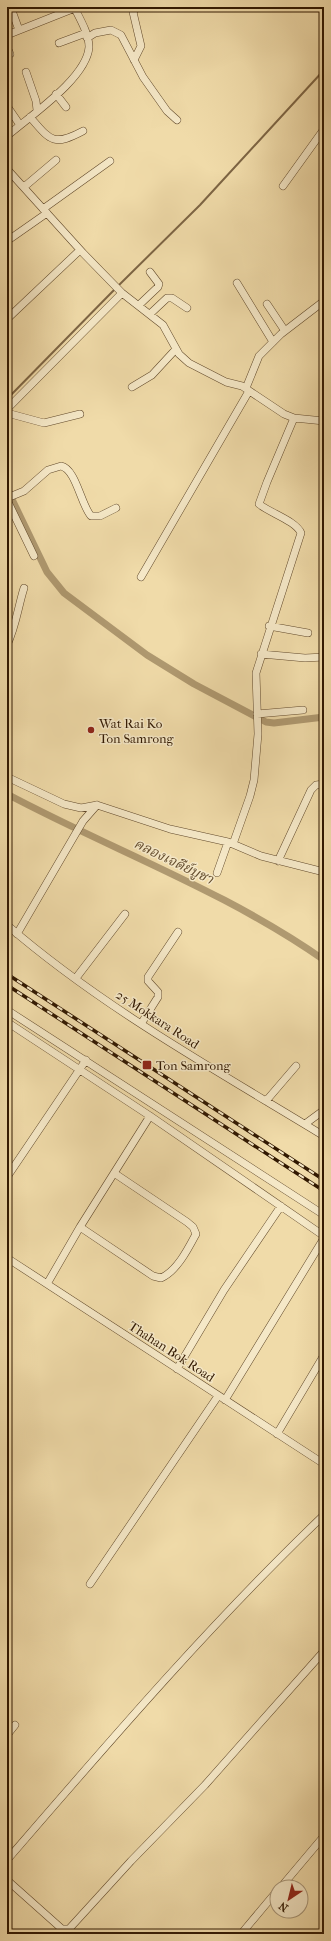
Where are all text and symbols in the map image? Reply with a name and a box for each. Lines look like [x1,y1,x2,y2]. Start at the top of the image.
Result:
place label: Wat Rai Ko Ton Samrong [98,716,174,746]
marker: Wat Rai Ko Ton Samrong [86,725,96,735]
water label: คลองเจดีย์บูชา [131,835,217,889]
street label: 25 Mokkara Road [113,987,203,1052]
place label: Ton Samrong [156,1058,231,1073]
marker: Ton Samrong [141,1059,153,1071]
street label: Thahan Bok Road [126,1318,218,1385]
north arrow [269,1879,309,1919]
text: N [276,1899,291,1915]

